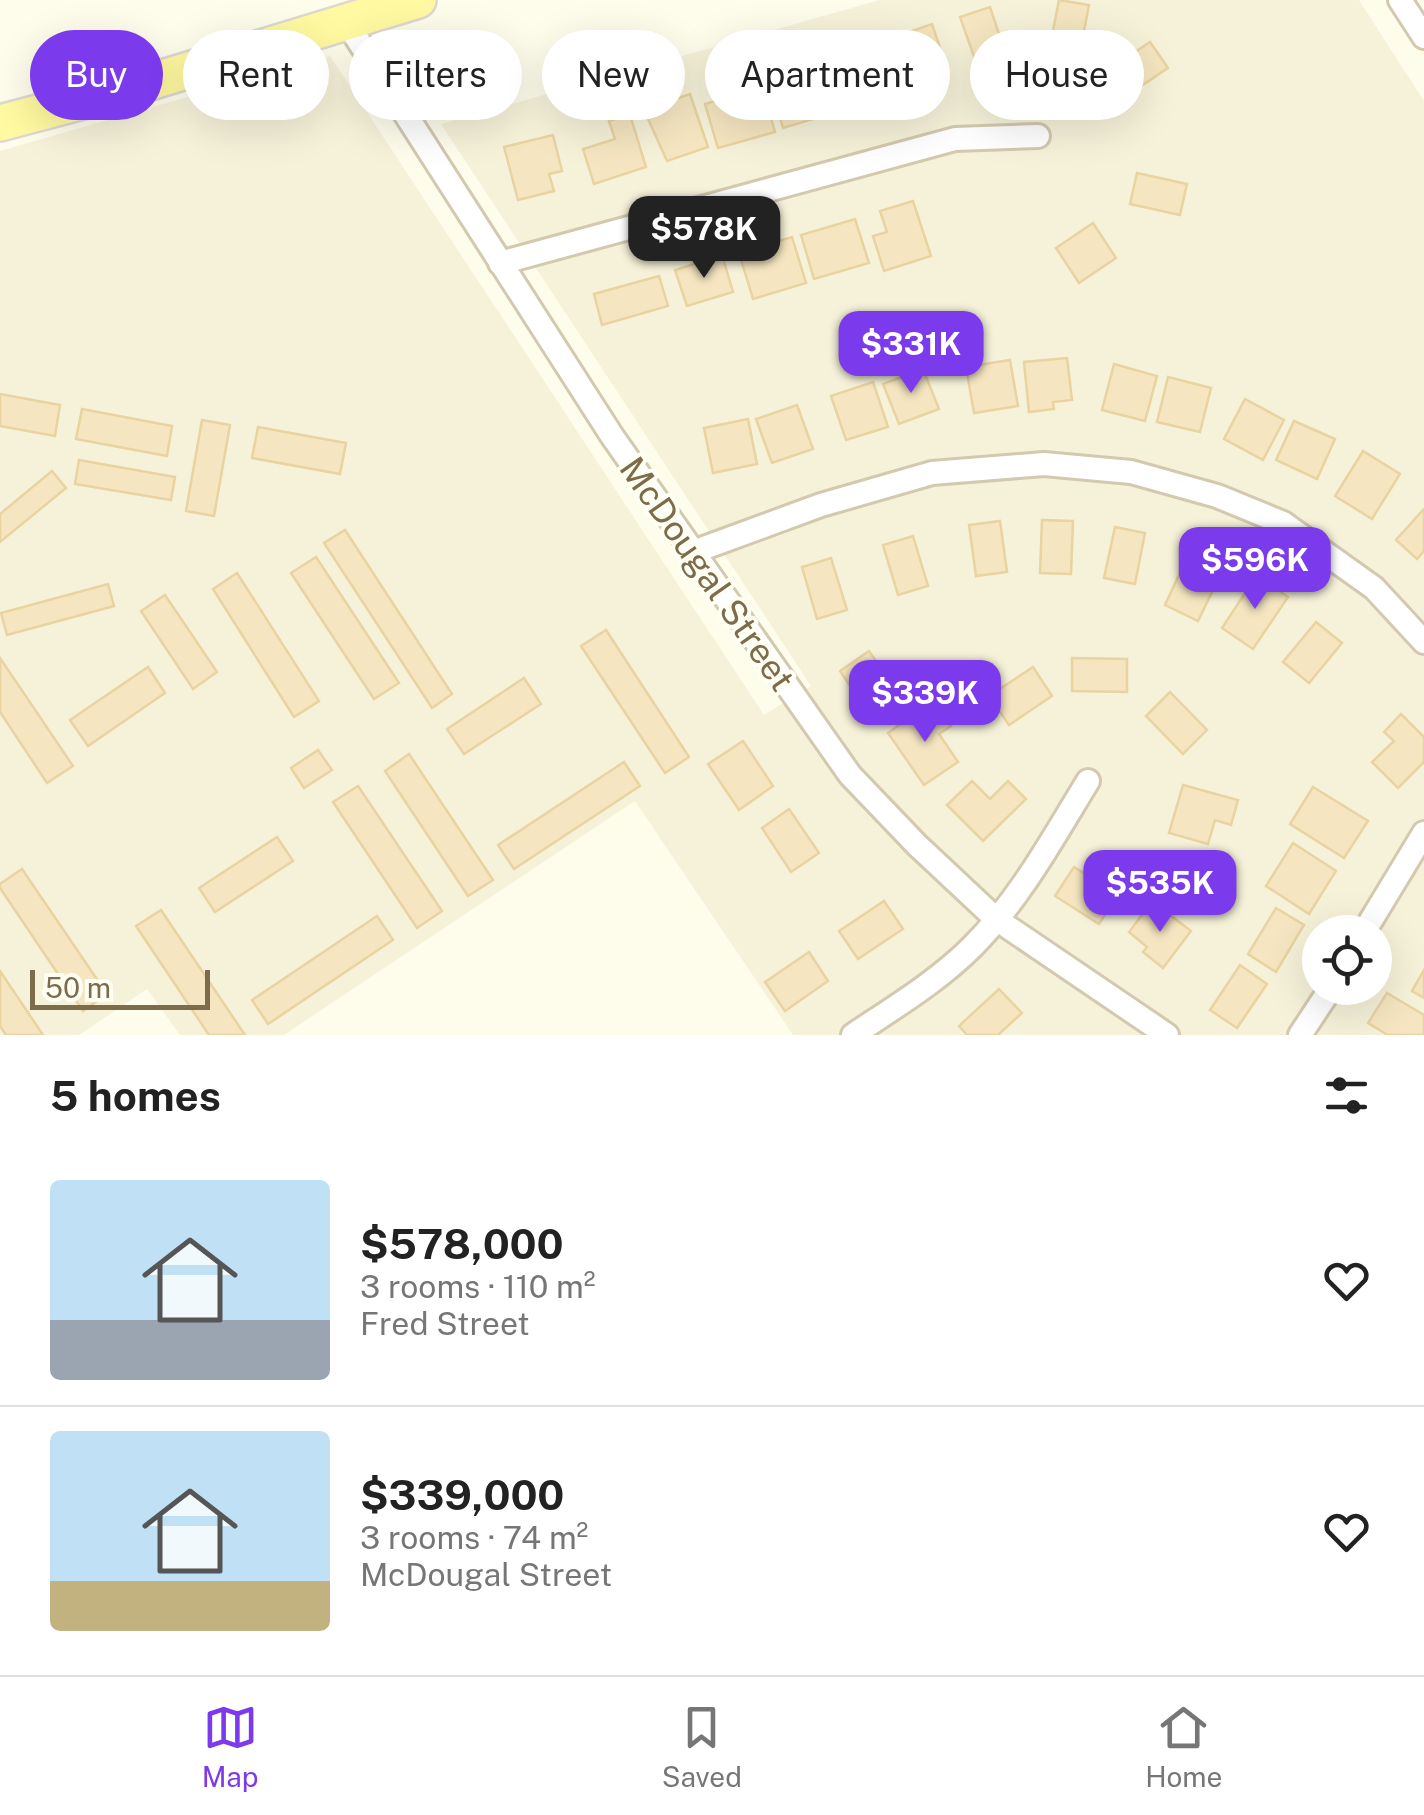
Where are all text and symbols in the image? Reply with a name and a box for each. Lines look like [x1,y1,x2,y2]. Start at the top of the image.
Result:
chip: Buy [30,30,163,120]
chip: Rent [183,30,329,120]
chip: Filters [349,30,522,120]
chip: New [542,30,685,120]
chip: Apartment [705,30,950,120]
chip: House [970,30,1144,120]
pin: $578K [634,196,774,281]
text: $578K [650,210,758,247]
pin: $331K [841,311,981,396]
text: $331K [861,325,961,362]
street label: McDougal Street [612,449,803,698]
pin: $596K [1185,527,1325,612]
text: $596K [1201,541,1309,578]
pin: $339K [855,660,995,745]
text: $339K [871,674,979,711]
pin: $535K [1090,850,1230,935]
text: $535K [1105,864,1215,901]
map controls [1302,915,1392,1005]
button: locate [1302,915,1392,1005]
scale bar [30,965,210,1010]
text: 50 m [45,971,111,1004]
icon: filters [1319,1068,1374,1123]
text: 5 homes [50,1071,221,1120]
text: $578,000 [360,1219,564,1268]
icon: home [130,1220,250,1340]
icon: heart [1319,1253,1374,1308]
text: 3 rooms · 110 m² [360,1268,596,1305]
text: Fred Street [360,1305,530,1342]
text: $339,000 [360,1470,564,1519]
icon: home [130,1471,250,1591]
icon: heart [1319,1504,1374,1559]
text: 3 rooms · 74 m² [360,1519,588,1556]
text: McDougal Street [360,1556,612,1593]
tab: Map [202,1700,259,1793]
tab: Saved [662,1700,742,1793]
tab: Home [1145,1700,1222,1793]

